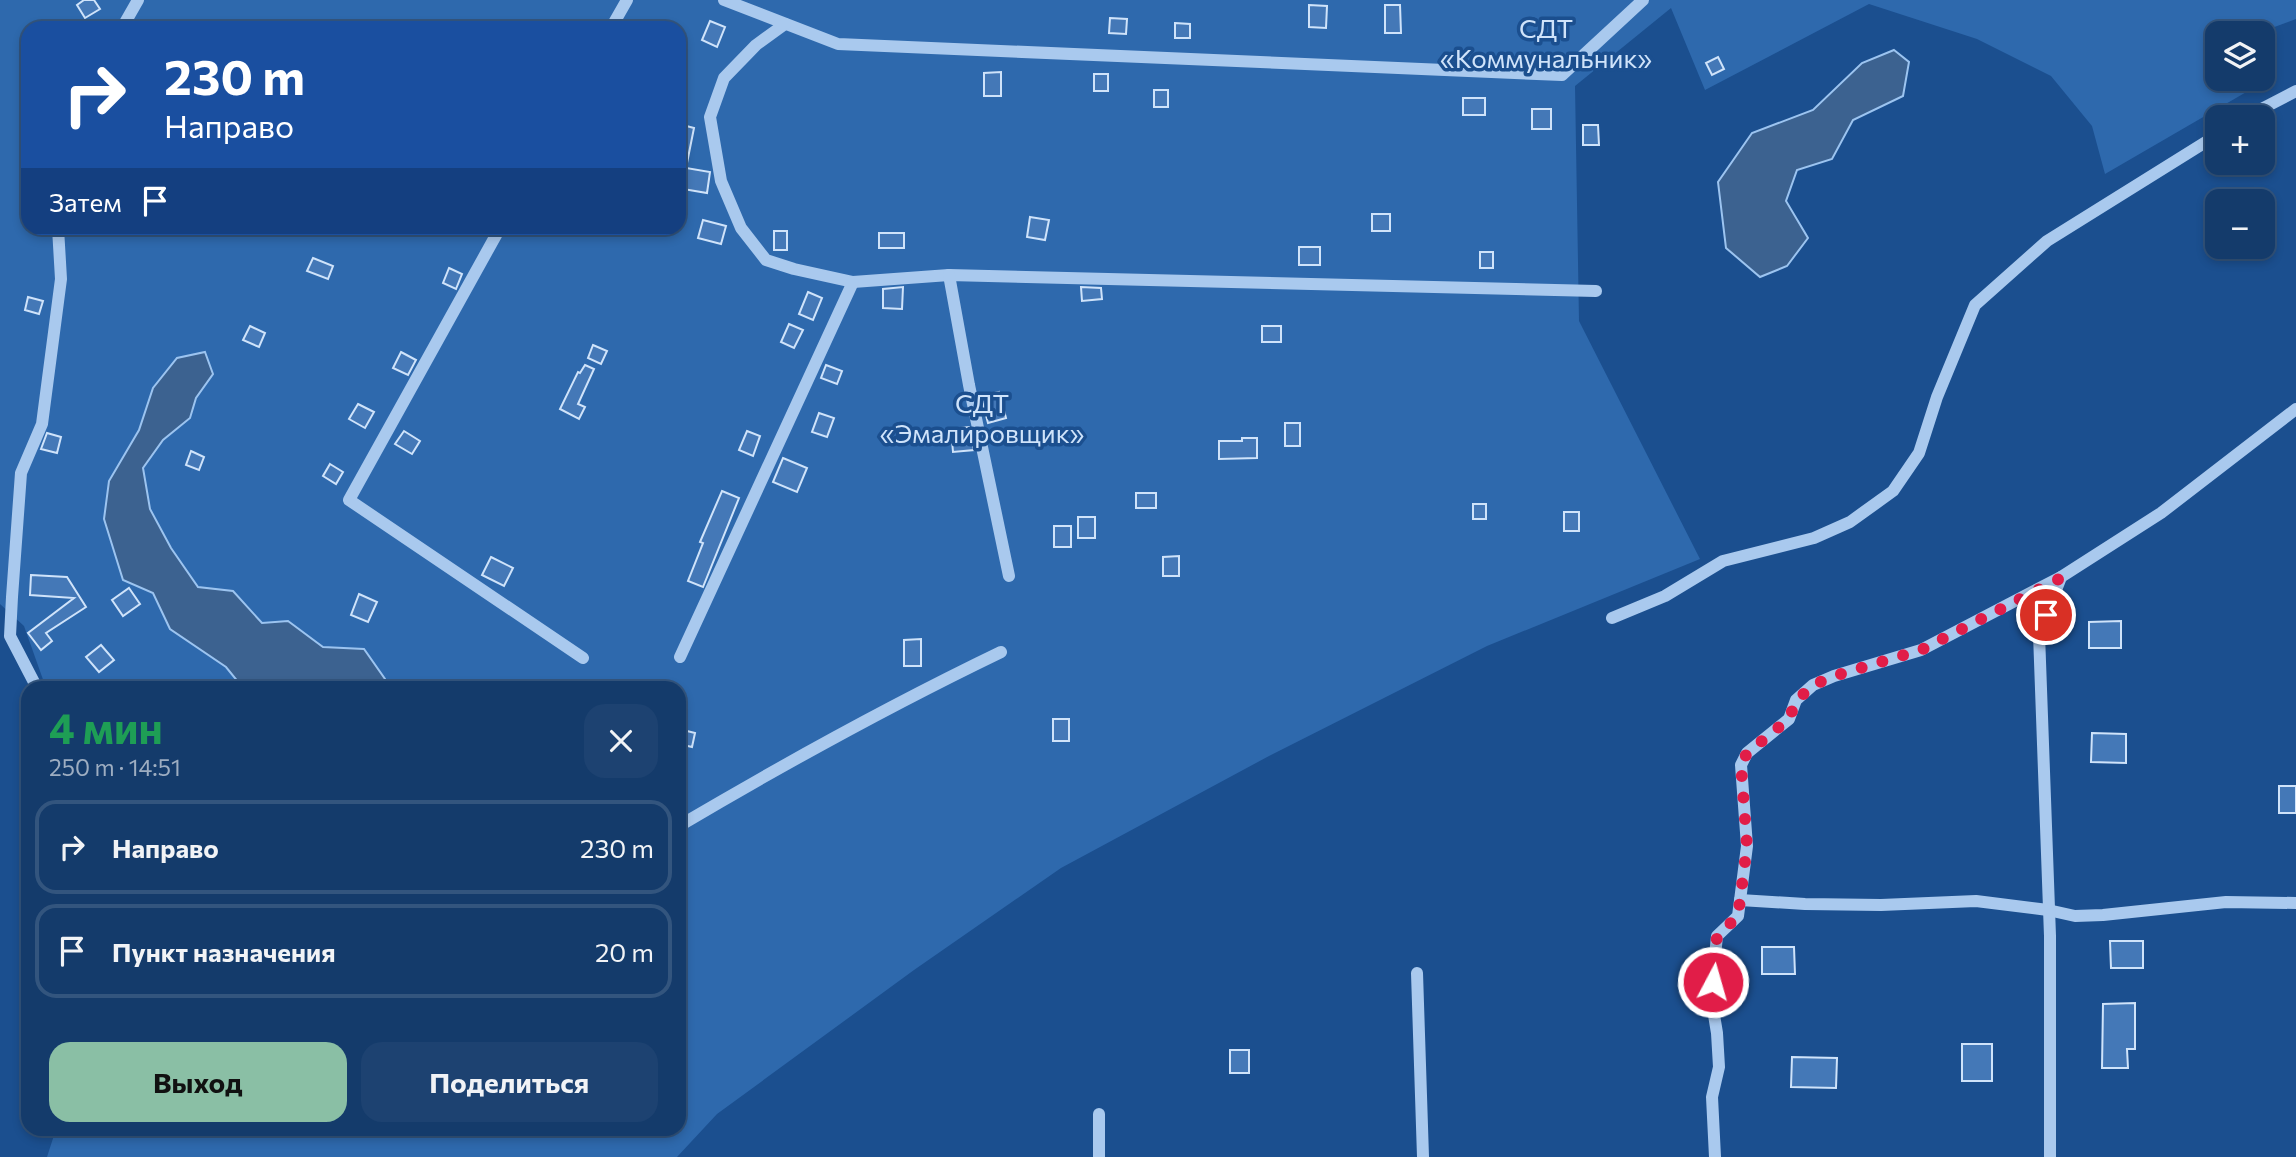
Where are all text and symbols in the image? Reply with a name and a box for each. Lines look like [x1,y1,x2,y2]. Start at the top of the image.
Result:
park label: СДТ «Коммунальник» [1440,12,1652,73]
map controls [2205,21,2275,259]
button: layers [2205,21,2275,91]
text: 230 m [164,45,305,105]
icon: right [49,49,140,140]
text: Направо [164,105,294,145]
button: + [2205,105,2275,175]
icon: arrive [136,182,174,220]
text: Затем [49,186,122,217]
button: − [2205,189,2275,259]
park label: СДТ «Эмалировщик» [880,387,1084,448]
pin [2016,585,2076,645]
icon: arrive [2027,596,2065,634]
text: 4 мин [49,701,163,753]
button: close [584,704,658,778]
text: 250 m · 14:51 [49,753,181,781]
icon: right [53,828,91,866]
text: Направо [112,832,219,863]
text: 230 m [580,832,654,863]
icon: arrive [53,932,91,970]
text: Пункт назначения [112,936,336,967]
text: 20 m [595,936,654,967]
position arrow [1676,945,1750,1019]
button: Выход [49,1042,347,1122]
button: Поделиться [361,1042,658,1122]

